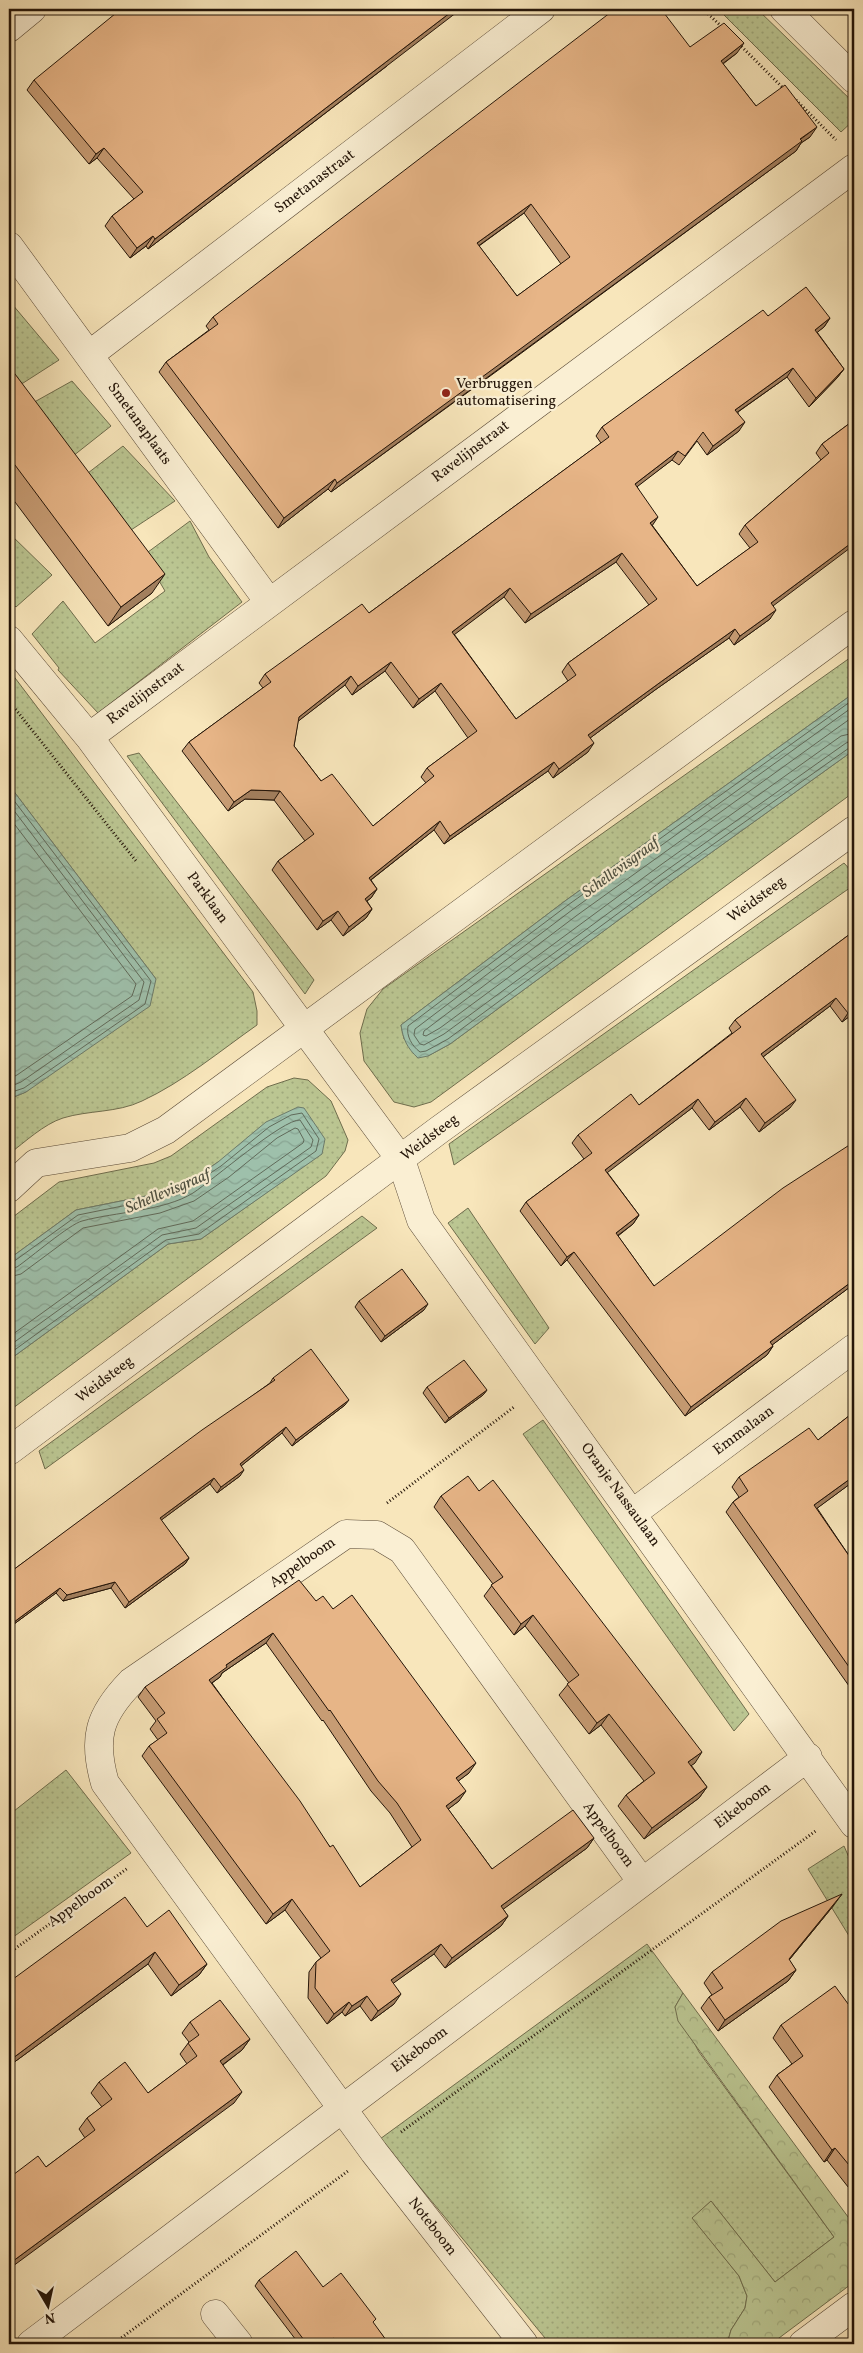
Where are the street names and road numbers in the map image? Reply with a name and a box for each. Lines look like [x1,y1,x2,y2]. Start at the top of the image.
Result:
street label: Smetanastraat [270,145,360,219]
street label: Smetanaplaats [102,379,176,469]
street label: Ravelijnstraat [428,416,514,488]
street label: Ravelijnstraat [103,658,189,730]
street label: Parklaan [181,868,233,928]
street label: Weidsteeg [724,872,791,928]
street label: Weidsteeg [397,1109,463,1167]
street label: Weidsteeg [72,1351,138,1409]
street label: Emmalaan [709,1401,779,1461]
street label: Oranje Nassaulaan [575,1439,665,1551]
street label: Appelboom [266,1533,340,1593]
street label: Eikeboom [710,1778,776,1834]
street label: Appelboom [577,1798,639,1872]
street label: Appelboom [44,1871,118,1933]
street label: Eikeboom [387,2022,453,2078]
street label: Noteboom [403,2193,461,2261]

